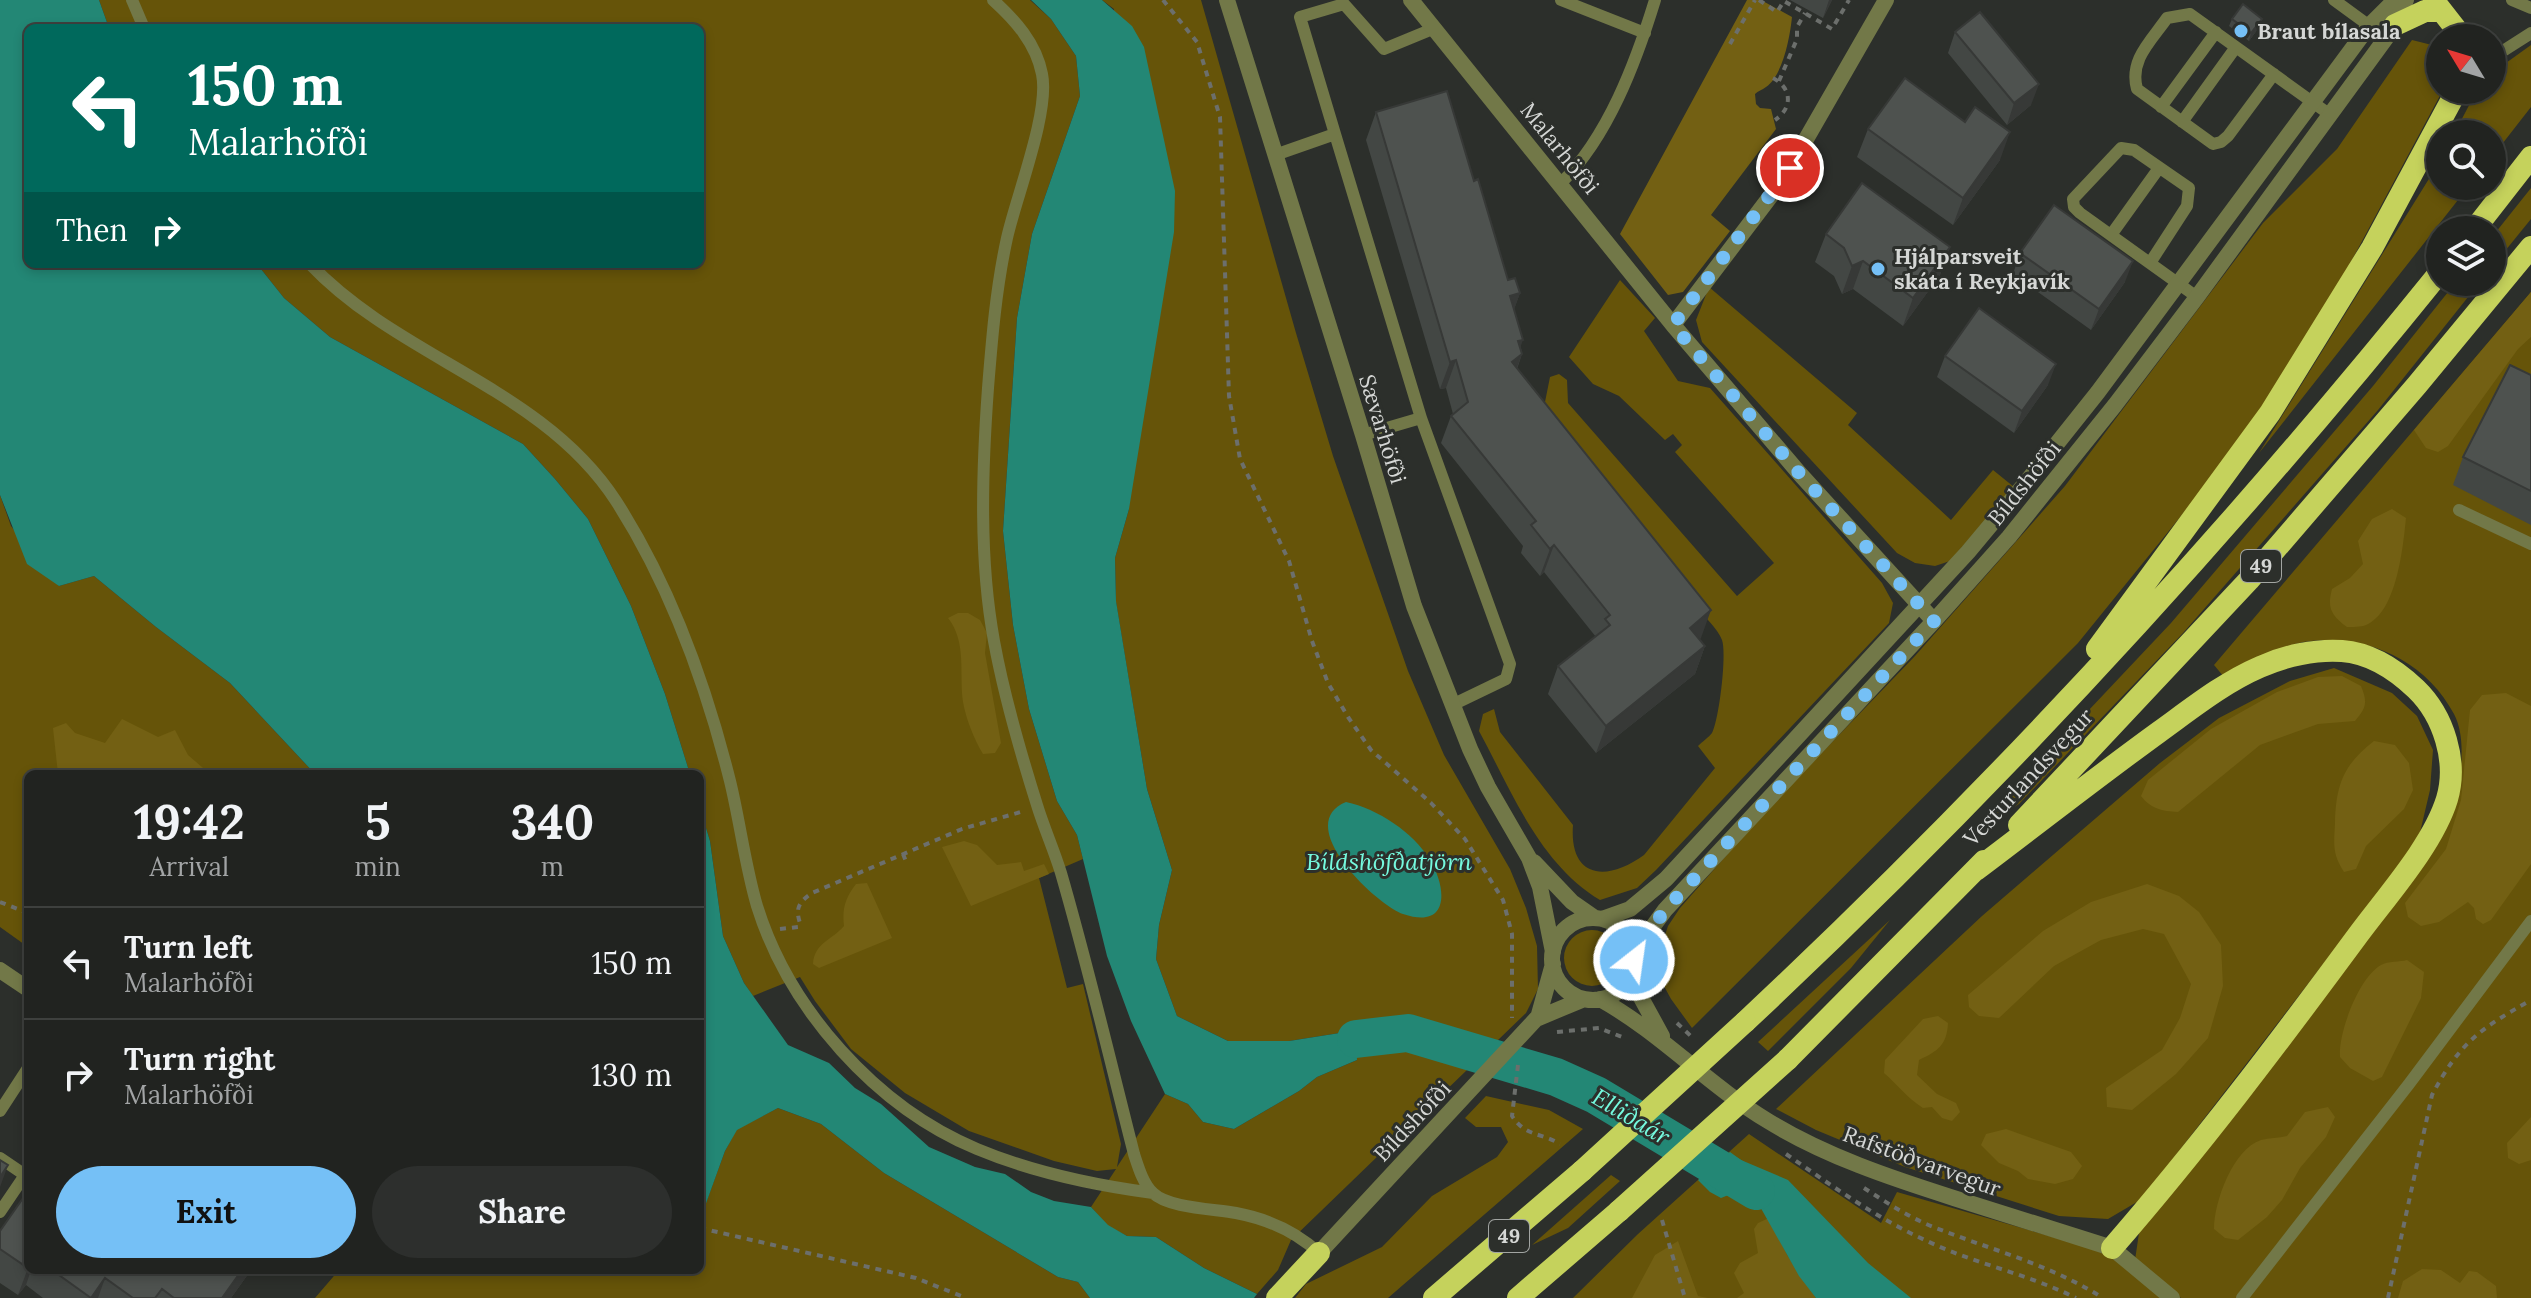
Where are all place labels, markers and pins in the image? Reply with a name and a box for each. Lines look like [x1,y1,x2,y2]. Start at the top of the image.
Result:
place label: Braut bílasala [2257,17,2401,45]
marker: Braut bílasala [2232,22,2250,40]
pin [1756,134,1824,202]
place label: Hjálparsveit skáta í Reykjavík [1894,242,2070,295]
marker: Hjálparsveit skáta í Reykjavík [1869,260,1887,278]

